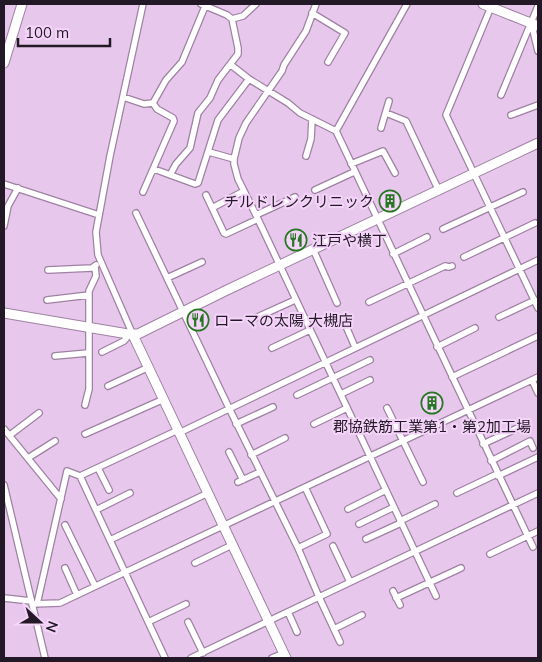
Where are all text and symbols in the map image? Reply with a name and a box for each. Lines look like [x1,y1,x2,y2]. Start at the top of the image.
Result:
scale bar [18,15,110,47]
text: 100 m [25,23,69,42]
building icon: チルドレンクリニック [378,189,402,213]
place label: チルドレンクリニック [224,192,374,211]
restaurant icon: 江戸や横丁 [284,228,308,252]
place label: 江戸や横丁 [312,231,387,250]
restaurant icon: ローマの太陽 大槻店 [186,308,210,332]
place label: ローマの太陽 大槻店 [214,311,353,330]
building icon: 郡協鉄筋工業第1・第2加工場 [420,391,444,415]
place label: 郡協鉄筋工業第1・第2加工場 [333,417,531,436]
north arrow [15,597,65,647]
text: N [42,618,62,635]

